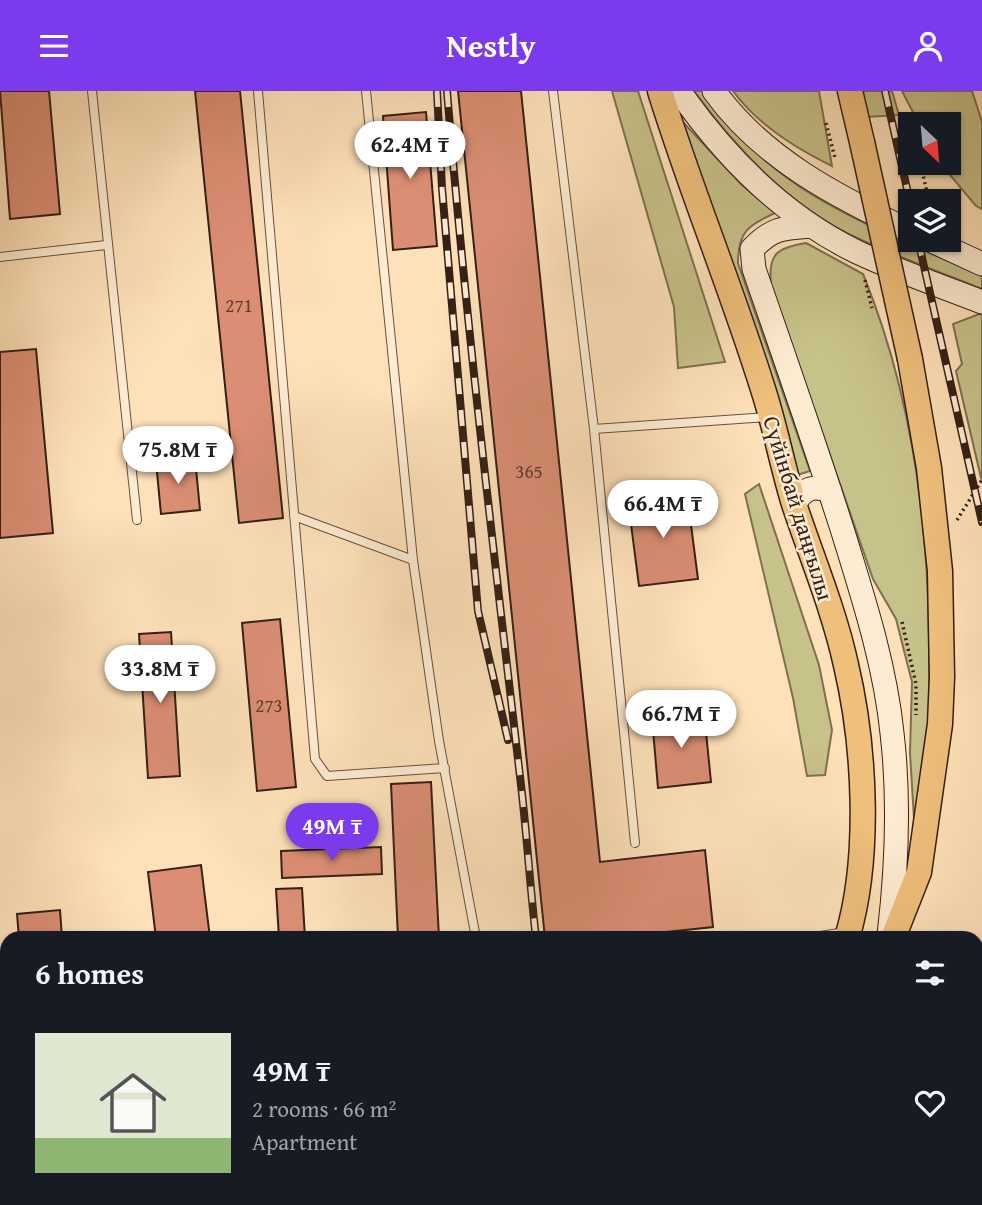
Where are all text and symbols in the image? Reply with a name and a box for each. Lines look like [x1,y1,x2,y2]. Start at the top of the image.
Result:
text: Nestly [446,22,536,69]
icon: menu [35,27,73,65]
icon: person [909,27,947,65]
north arrow [898,112,961,175]
map controls [898,112,961,252]
pin: 62.4M ₸ [345,122,475,181]
text: 62.4M ₸ [370,127,450,160]
button: layers [898,189,961,252]
house number: 271 [225,291,253,319]
street label: Сүйінбай даңғылы [755,412,843,604]
pin: 75.8M ₸ [113,427,243,486]
text: 75.8M ₸ [138,432,218,465]
house number: 365 [515,457,543,485]
pin: 66.4M ₸ [598,481,728,540]
text: 66.4M ₸ [623,486,703,519]
pin: 33.8M ₸ [95,645,225,705]
text: 33.8M ₸ [120,651,200,684]
house number: 273 [255,691,283,719]
pin: 66.7M ₸ [616,691,746,750]
text: 66.7M ₸ [641,696,721,729]
pin: 49M ₸ [283,803,381,863]
text: 49M ₸ [302,809,362,842]
text: 6 homes [35,951,144,995]
icon: filters [911,954,949,992]
text: 49M ₸ [252,1048,331,1092]
icon: home [91,1061,175,1145]
icon: heart [911,1084,949,1122]
text: 2 rooms · 66 m² [252,1092,396,1125]
text: Apartment [252,1125,357,1158]

